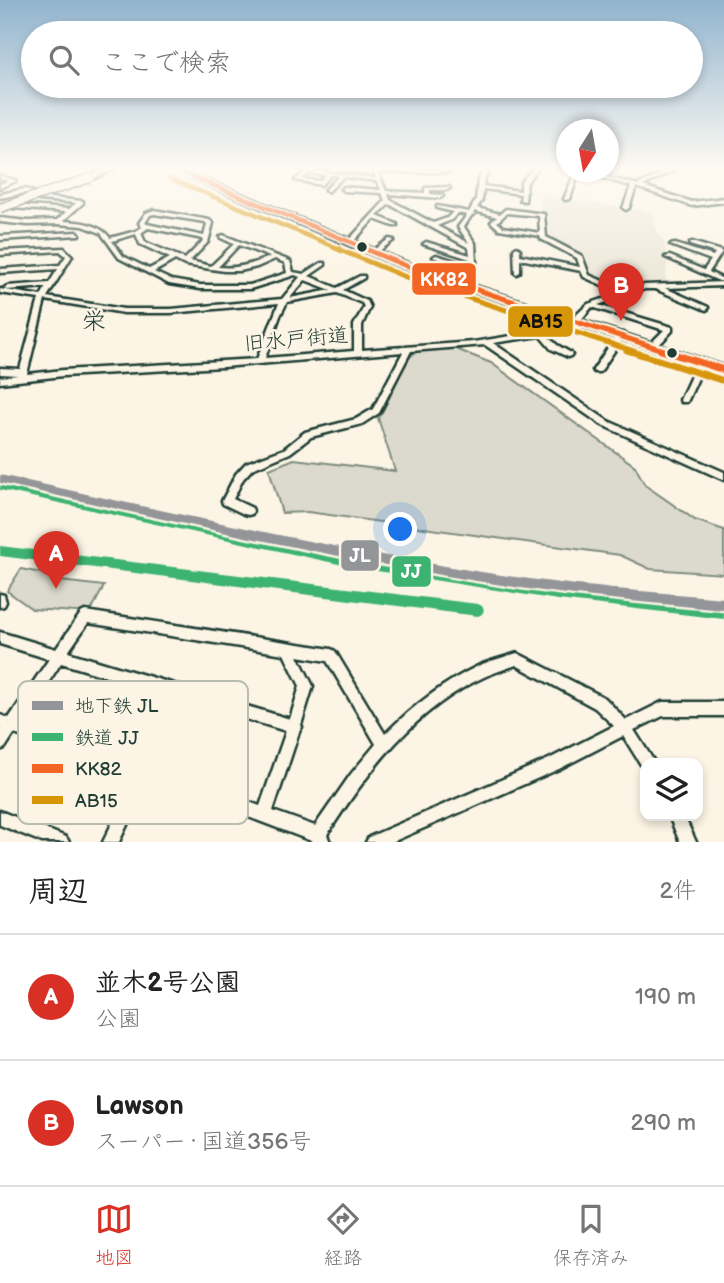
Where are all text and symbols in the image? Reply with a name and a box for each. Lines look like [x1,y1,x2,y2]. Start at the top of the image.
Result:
search box [21,21,703,98]
icon: search [45,41,83,79]
text: ここで検索 [101,48,231,79]
north arrow [556,119,619,182]
unlabelled marker [355,240,369,254]
line badge: KK82 [411,262,477,296]
pin: B [598,263,644,321]
text: KK82 [420,269,469,292]
line badge: AB15 [507,305,574,338]
district label: 栄 [82,307,106,336]
text: AB15 [518,311,563,334]
street label: 旧水戸街道 [243,322,349,357]
unlabelled marker [665,346,679,360]
your location [383,512,417,546]
pin: A [33,531,79,589]
line badge: JL [340,539,380,572]
text: JL [349,545,371,568]
line badge: JJ [391,555,432,588]
text: JJ [401,561,422,584]
legend [18,681,248,824]
text: 地下鉄 JL [75,695,158,718]
text: 鉄道 JJ [75,727,139,750]
text: KK82 [75,758,123,781]
map controls [640,758,703,821]
button: layers [640,758,703,821]
text: AB15 [75,790,118,813]
text: 周辺 [28,874,88,910]
text: 2件 [659,877,696,905]
text: 並木2号公園 [95,968,241,999]
text: A [44,983,58,1011]
text: 190 m [635,983,696,1011]
text: 公園 [95,1005,141,1033]
text: Lawson [95,1091,184,1122]
text: B [43,1109,59,1137]
text: 290 m [630,1109,696,1137]
text: スーパー · 国道356号 [95,1128,311,1156]
tab: 地図 [95,1200,133,1270]
tab: 経路 [324,1200,362,1270]
tab: 保存済み [553,1200,629,1270]

